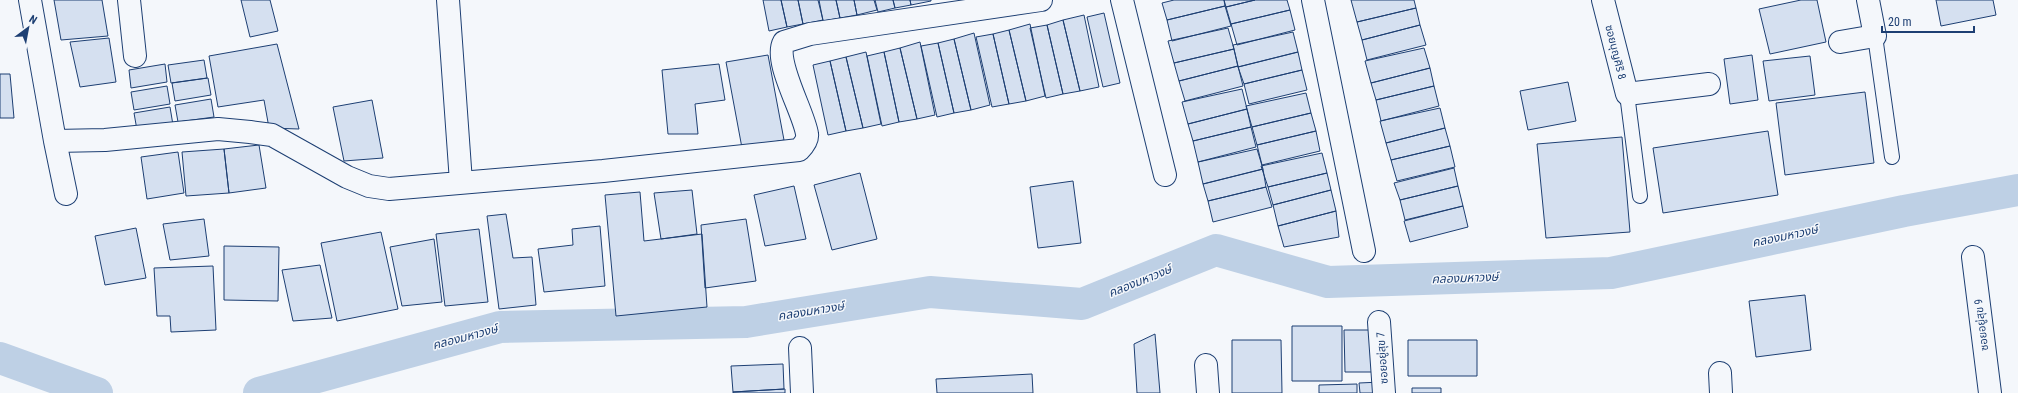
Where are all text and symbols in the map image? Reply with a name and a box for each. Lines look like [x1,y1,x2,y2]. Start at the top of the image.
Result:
north arrow [8,8,48,48]
scale bar [1882,8,1974,34]
text: N [27,13,40,27]
text: 20 m [1888,15,1912,29]
street label: ซอยบุญศิริ 8 [1602,23,1629,81]
water label: คลองมหาวงษ์ [1751,222,1821,250]
water label: คลองมหาวงษ์ [1106,261,1175,300]
water label: คลองมหาวงษ์ [1431,270,1500,286]
street label: ซอยอยู่สุข 9 [1972,298,1991,352]
water label: คลองมหาวงษ์ [777,299,847,323]
water label: คลองมหาวงษ์ [431,321,501,352]
street label: ซอยอยู่สุข 7 [1374,332,1391,384]

